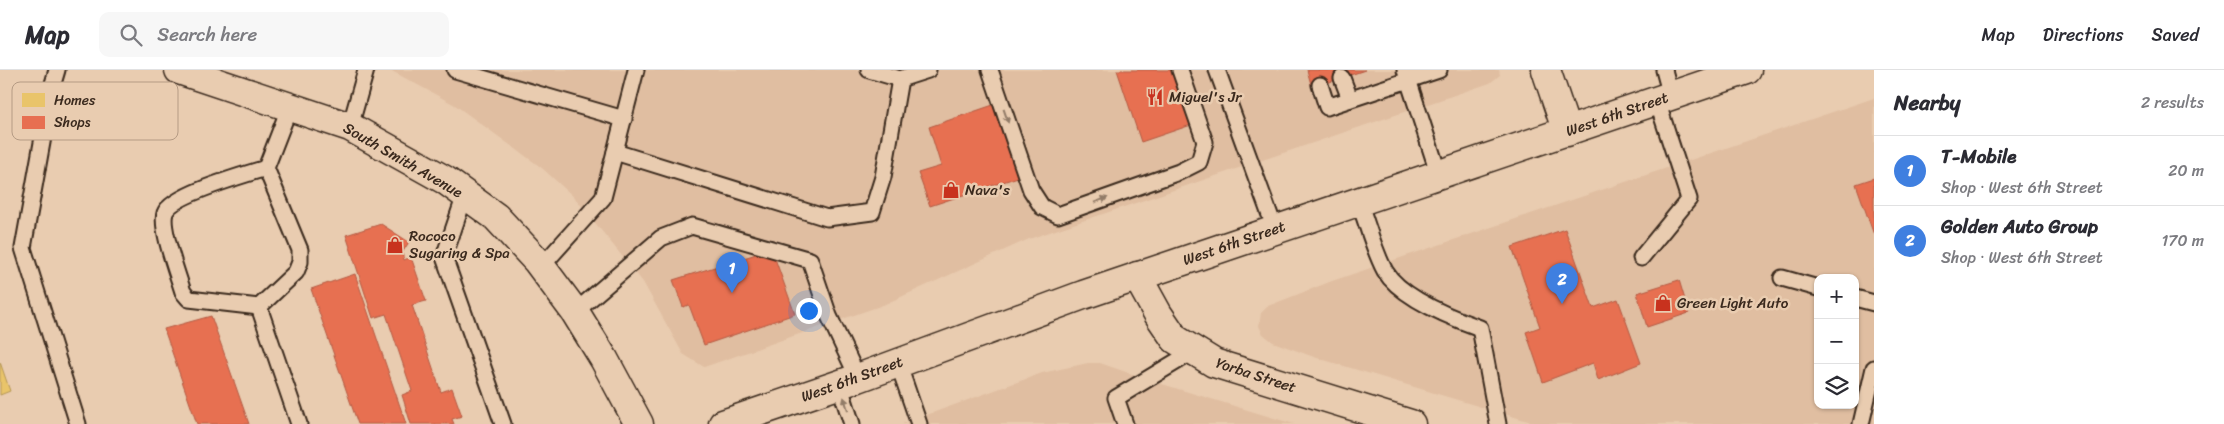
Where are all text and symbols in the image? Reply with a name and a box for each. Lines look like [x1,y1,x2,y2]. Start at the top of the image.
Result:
search box [99,12,449,57]
text: Map [25,14,69,56]
text: Search here [157,18,257,51]
text: Map [1982,19,2015,51]
text: Directions [2043,19,2124,51]
text: Saved [2152,19,2199,51]
icon: search [117,21,145,49]
legend [12,82,178,140]
place label: Miguel's Jr [1169,84,1242,110]
street label: West 6th Street [1562,84,1672,144]
text: Nearby [1894,84,1960,122]
restaurant icon: Miguel's Jr [1145,87,1165,107]
text: Homes [54,88,96,113]
text: 2 results [2141,88,2204,117]
one-way arrow [1002,109,1010,124]
text: Shops [54,110,91,135]
street label: South Smith Avenue [338,115,468,205]
text: T-Mobile [1941,140,2017,173]
text: 1 [1907,156,1913,185]
text: 20 m [2168,156,2204,185]
text: Shop · West 6th Street [1941,173,2103,202]
place label: Nava's [965,177,1010,203]
shop icon: Nava's [941,180,961,200]
one-way arrow [1094,196,1109,203]
text: Golden Auto Group [1941,210,2098,243]
street label: West 6th Street [1179,213,1289,273]
place label: Rococo Sugaring & Spa [409,223,510,266]
text: 2 [1905,226,1915,255]
text: 170 m [2161,226,2204,255]
shop icon: Rococo Sugaring & Spa [385,235,405,255]
text: Shop · West 6th Street [1941,243,2103,272]
pin: 1 [716,252,748,293]
pin: 2 [1546,263,1578,304]
map controls [1814,274,1859,409]
button: + [1814,274,1859,319]
place label: Green Light Auto [1677,290,1789,316]
shop icon: Green Light Auto [1653,293,1673,313]
your location [796,298,822,324]
button: − [1814,319,1859,364]
street label: West 6th Street [797,348,907,410]
street label: Yorba Street [1213,350,1300,400]
button: layers [1814,364,1859,409]
one-way arrow [841,396,849,411]

